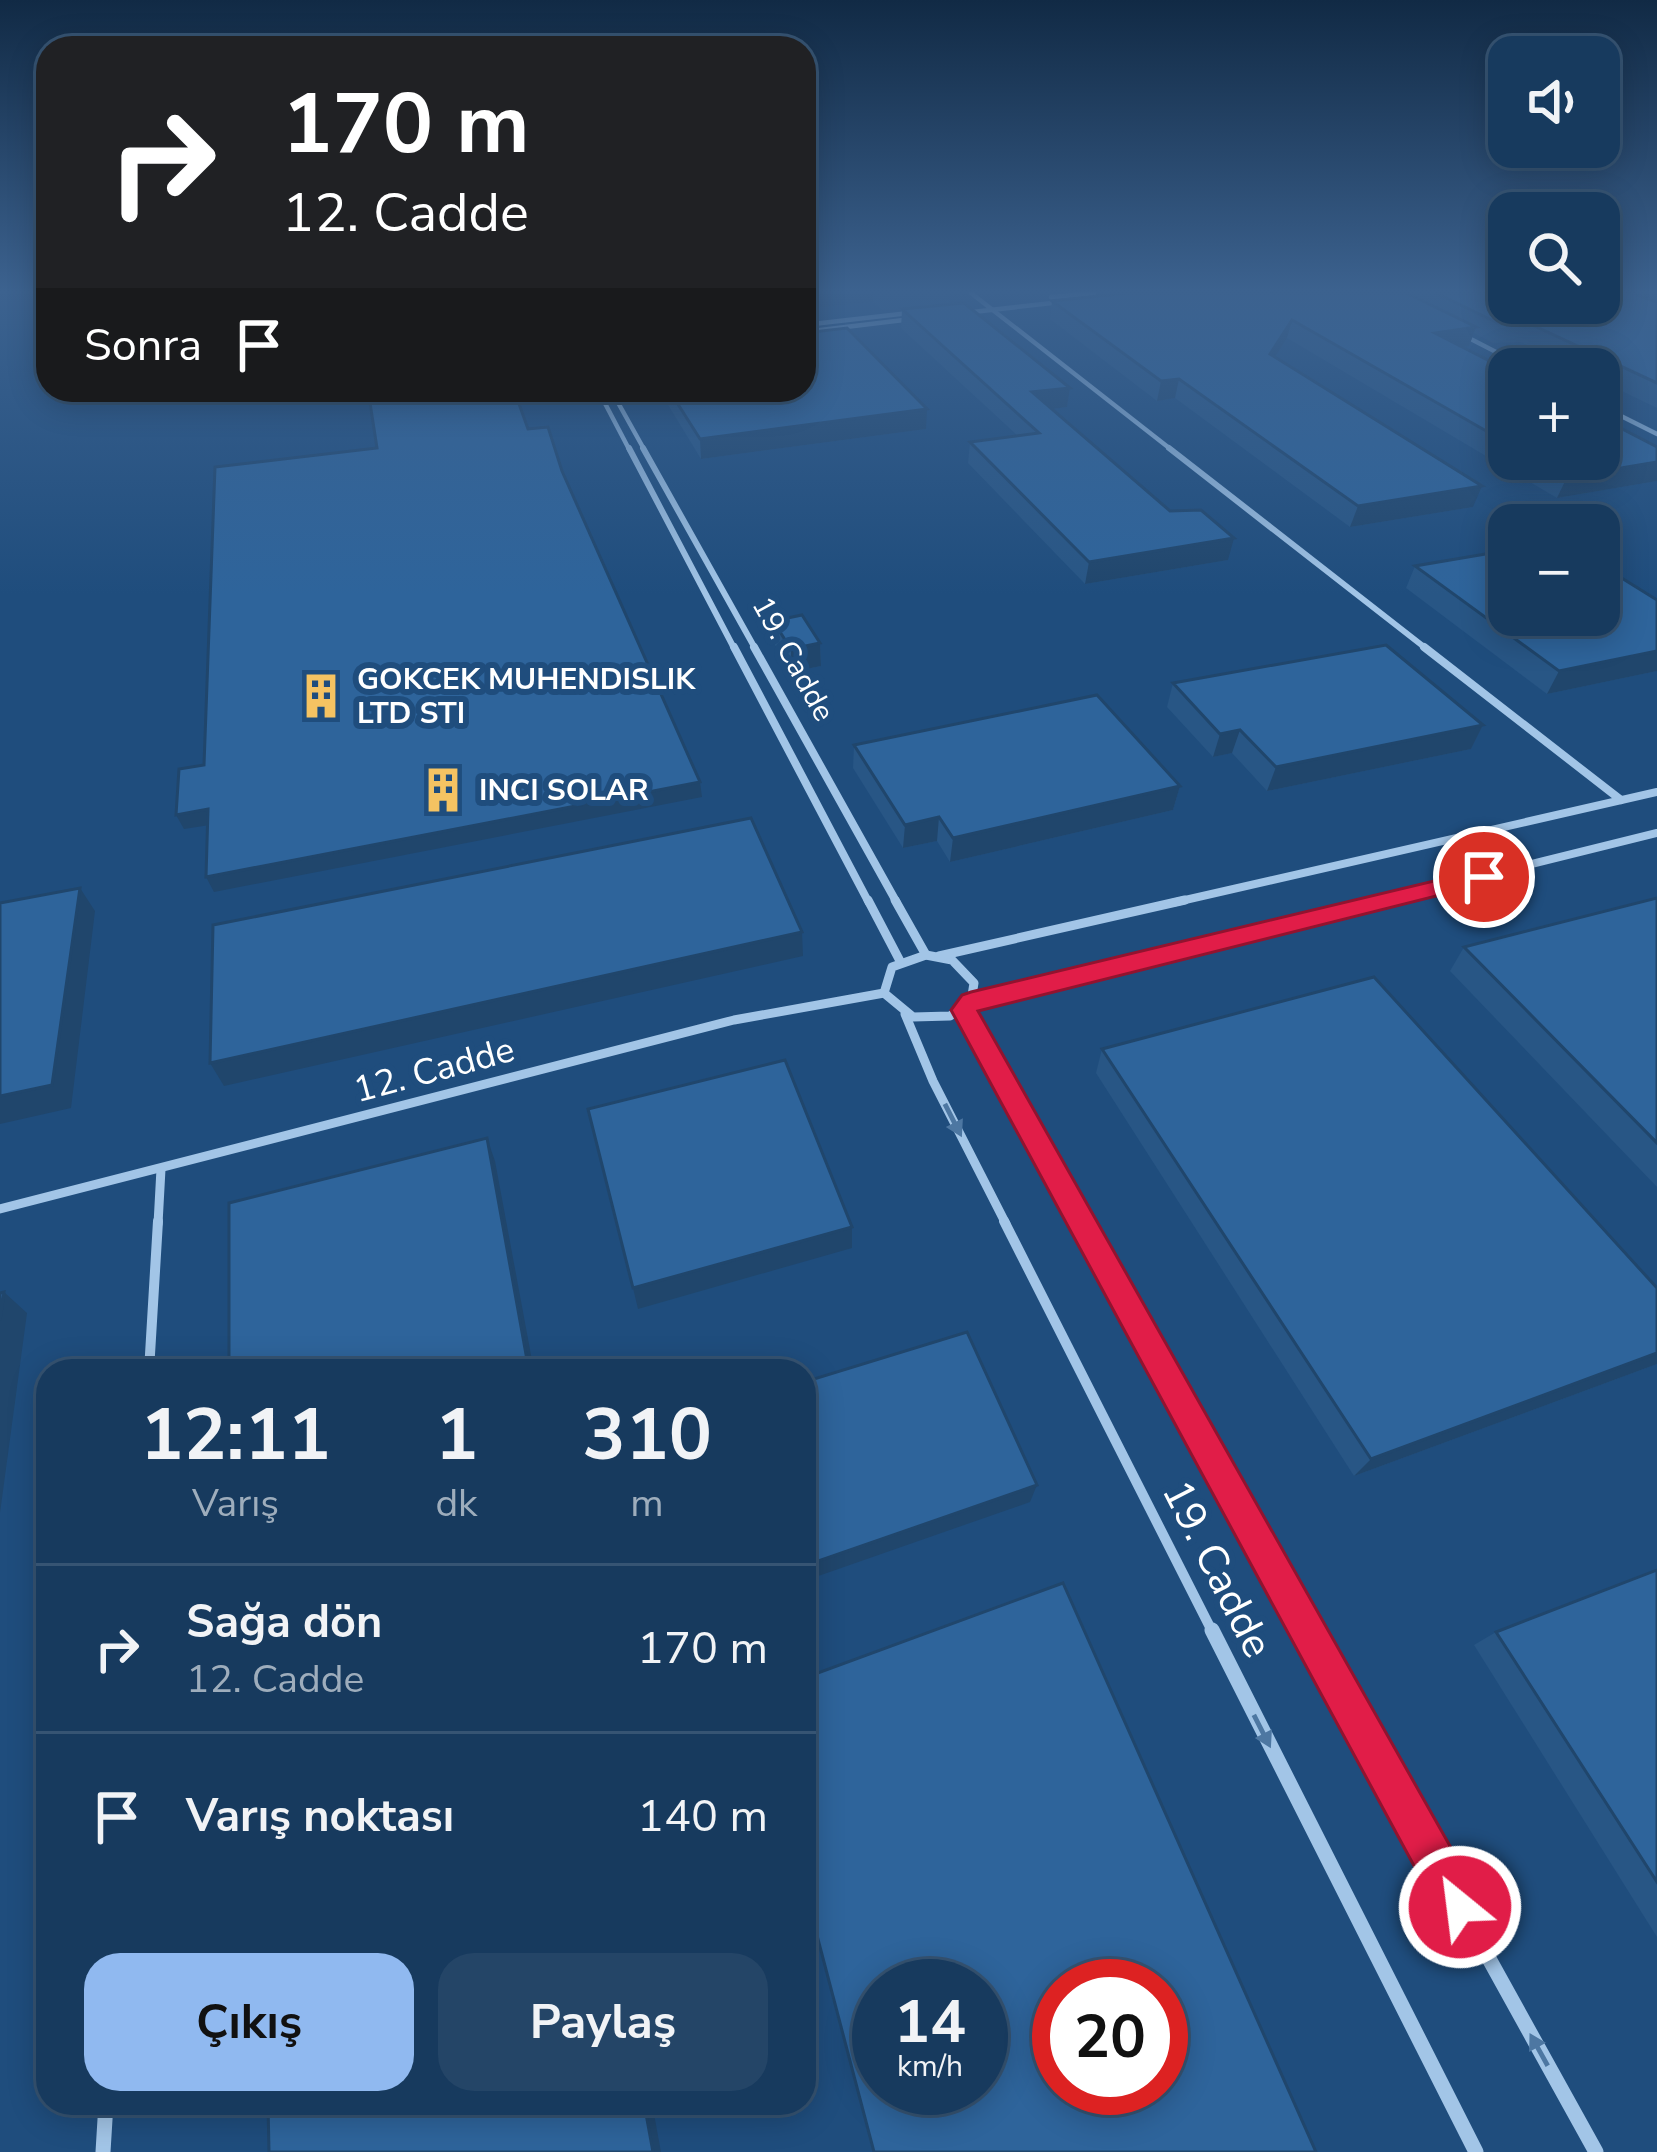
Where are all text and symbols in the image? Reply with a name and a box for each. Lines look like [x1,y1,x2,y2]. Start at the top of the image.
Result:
map controls [1488,36,1620,636]
button: sound [1488,36,1620,168]
text: 170 m [282,67,530,182]
icon: right [84,84,240,240]
text: 12. Cadde [282,176,529,250]
button: search [1488,192,1620,324]
icon: arrive [226,312,292,378]
text: Sonra [84,315,202,376]
button: + [1488,348,1620,480]
button: − [1488,504,1620,636]
street label: 19. Cadde [742,589,844,729]
place label: GOKCEK MUHENDISLIK LTD STI [357,659,696,734]
building icon: GOKCEK MUHENDISLIK LTD STI [296,671,346,721]
building icon: INCI SOLAR [418,765,468,815]
place label: INCI SOLAR [479,770,649,811]
pin [1433,826,1535,928]
icon: arrive [1451,844,1517,910]
street label: 12. Cadde [348,1025,520,1115]
one-way arrow [942,1103,962,1138]
text: 12:11 [140,1386,331,1484]
text: 1 [435,1386,478,1484]
text: 310 [582,1386,712,1484]
street label: 19. Cadde [1148,1471,1286,1667]
text: Varış [192,1477,279,1530]
text: dk [435,1477,478,1530]
text: m [630,1477,664,1530]
text: Sağa dön [186,1592,382,1653]
icon: right [84,1616,150,1682]
text: 170 m [637,1618,768,1679]
text: 12. Cadde [186,1653,364,1706]
one-way arrow [1252,1713,1272,1748]
icon: arrive [84,1784,150,1850]
text: Varış noktası [186,1786,454,1847]
text: 140 m [637,1786,768,1847]
position arrow [1397,1844,1523,1970]
button: Çıkış [84,1953,414,2091]
button: Paylaş [438,1953,768,2091]
speed limit sign: 20 [1032,1959,1188,2115]
text: 14 [894,1981,966,2063]
one-way arrow [1529,2032,1550,2067]
text: km/h [897,2046,963,2087]

